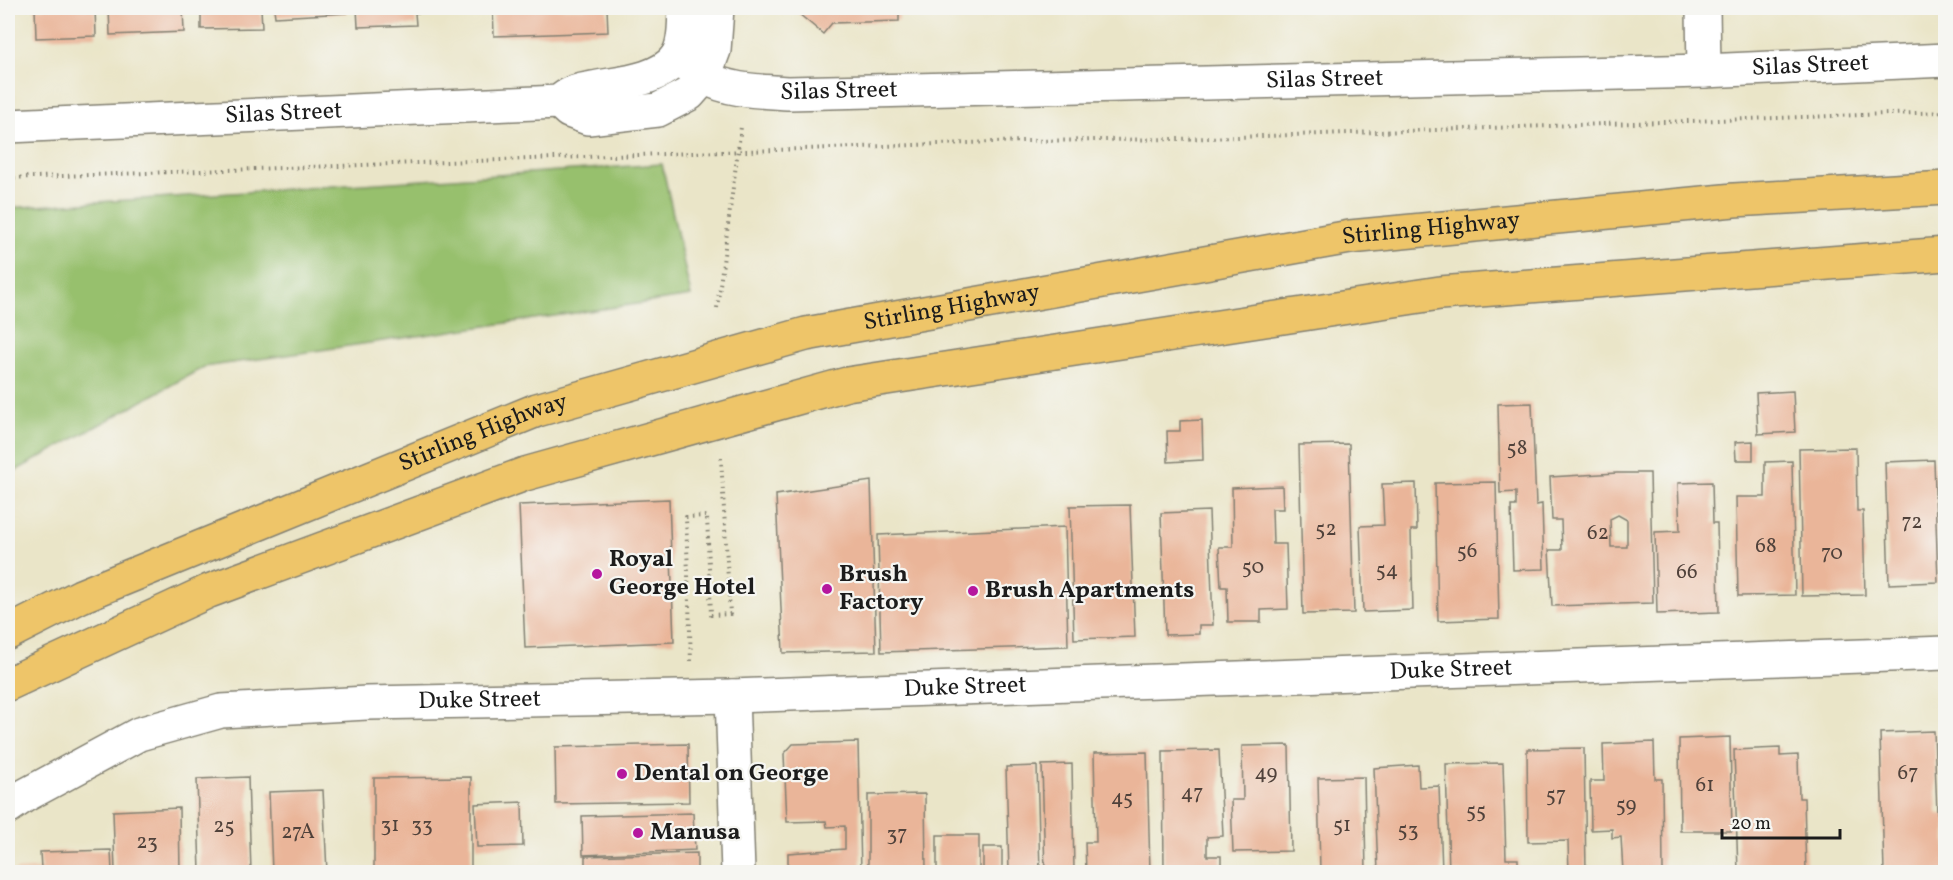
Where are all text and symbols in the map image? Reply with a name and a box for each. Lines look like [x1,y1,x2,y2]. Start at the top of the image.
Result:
street label: Silas Street [1751,47,1870,86]
street label: Silas Street [1265,62,1384,99]
street label: Silas Street [779,73,898,110]
street label: Silas Street [224,94,343,134]
street label: Stirling Highway [1339,204,1522,255]
street label: Stirling Highway [861,276,1043,340]
street label: Stirling Highway [394,385,571,481]
house number: 58 [1507,434,1527,463]
house number: 72 [1901,508,1923,537]
house number: 52 [1315,515,1337,544]
house number: 62 [1587,519,1609,548]
house number: 68 [1755,532,1777,561]
house number: 56 [1457,537,1477,566]
house number: 70 [1821,539,1843,568]
place label: Royal George Hotel [609,543,755,605]
house number: 50 [1242,553,1264,582]
house number: 54 [1376,556,1398,585]
place label: Brush Factory [839,558,924,620]
house number: 66 [1676,558,1698,587]
marker: Royal George Hotel [590,567,604,581]
place label: Brush Apartments [985,574,1194,608]
marker: Brush Factory [820,582,834,596]
marker: Brush Apartments [966,584,980,598]
street label: Duke Street [1389,651,1513,690]
street label: Duke Street [903,669,1027,707]
street label: Duke Street [418,683,541,719]
place label: Dental on George [634,757,829,791]
house number: 49 [1255,759,1278,788]
house number: 67 [1898,759,1918,788]
marker: Dental on George [615,767,629,781]
house number: 61 [1696,771,1714,800]
house number: 47 [1181,779,1203,808]
house number: 57 [1546,781,1566,810]
house number: 45 [1111,784,1133,813]
house number: 59 [1616,791,1636,820]
house number: 55 [1466,797,1486,826]
scale bar [1722,802,1840,840]
house number: 31 [381,811,399,840]
house number: 33 [411,811,433,840]
house number: 51 [1333,811,1351,840]
house number: 25 [213,812,235,841]
text: 20 m [1731,812,1771,837]
place label: Manusa [650,816,741,850]
house number: 53 [1398,816,1418,845]
house number: 27A [281,818,315,847]
house number: 37 [887,820,907,849]
marker: Manusa [631,826,645,840]
house number: 23 [136,828,158,857]

